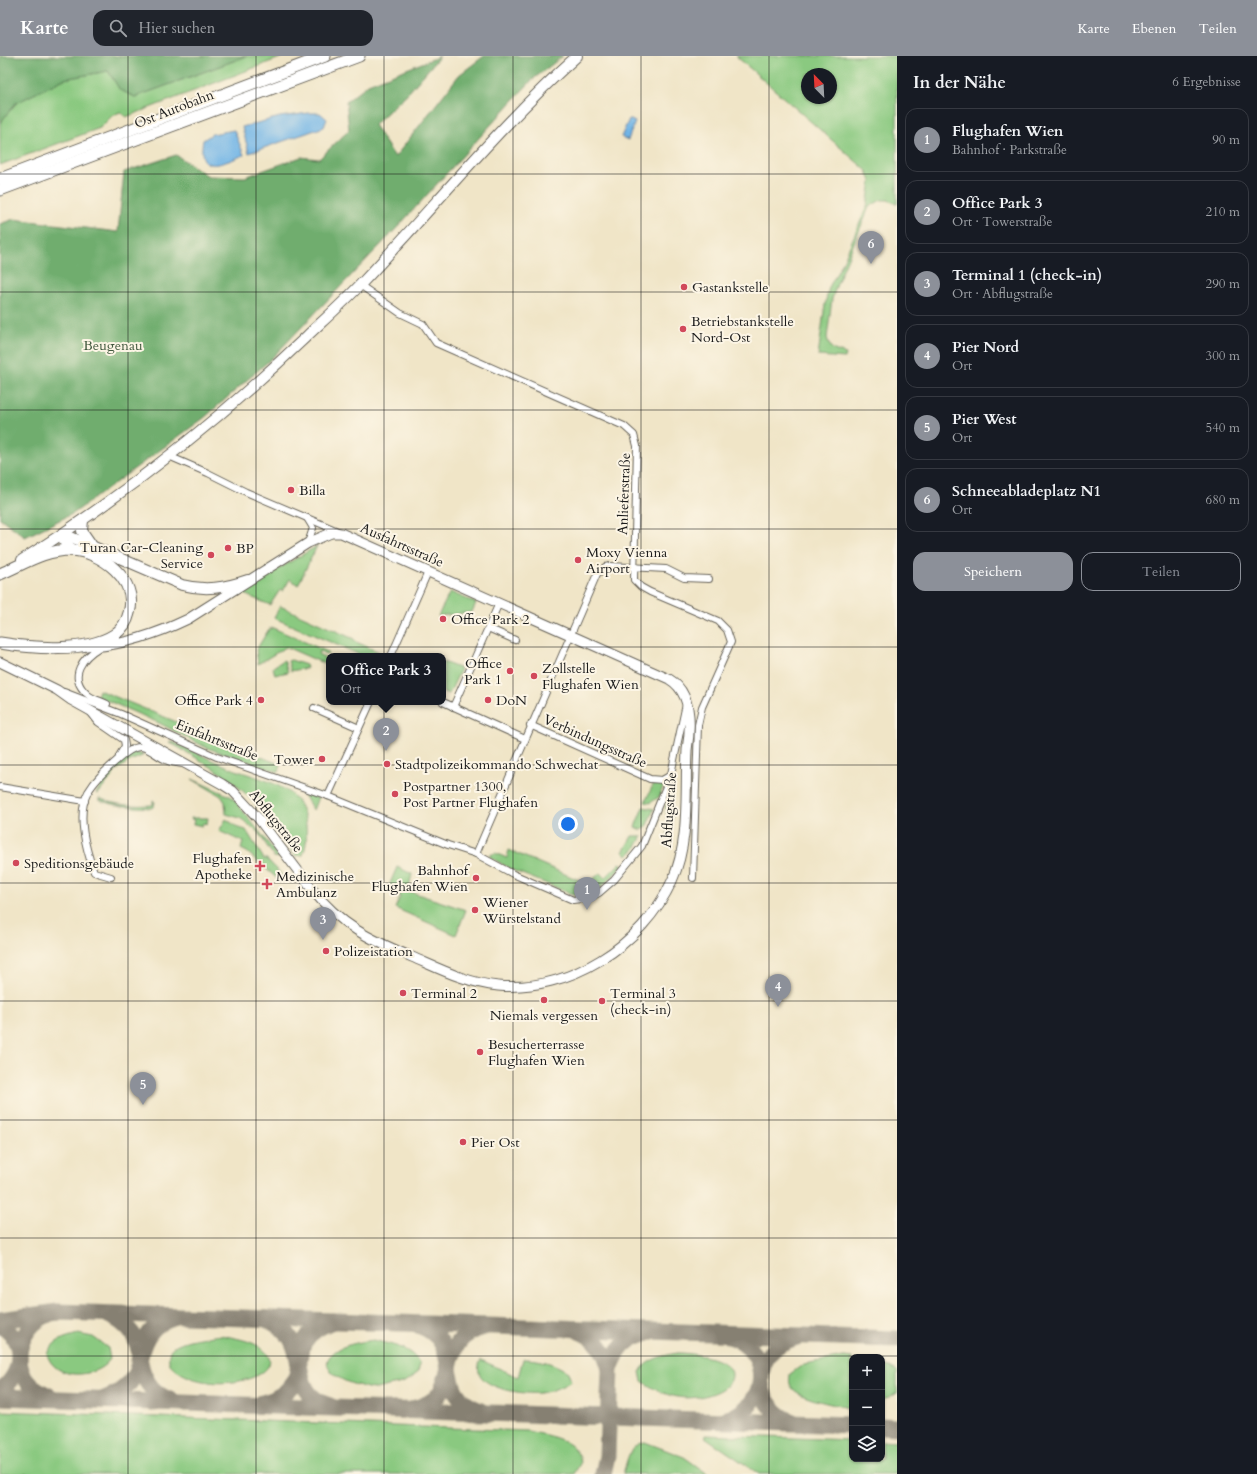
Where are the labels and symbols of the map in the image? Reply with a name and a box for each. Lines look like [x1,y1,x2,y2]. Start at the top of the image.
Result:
north arrow [801,68,837,104]
street label: Ost Autobahn [131,85,217,133]
pin: 6 [858,231,884,264]
place label: Gastankstelle [692,278,769,297]
marker: Gastankstelle [679,282,689,292]
place label: Betriebstankstelle Nord-Ost [691,312,794,347]
marker: Betriebstankstelle Nord-Ost [678,324,688,334]
park label: Beugenau [83,336,143,355]
street label: Anlieferstraße [613,452,635,536]
place label: Billa [299,481,326,500]
marker: Billa [286,485,296,495]
street label: Ausfahrtsstraße [357,518,447,572]
place label: Turan Car-Cleaning Service [80,538,203,573]
place label: BP [236,539,254,558]
marker: BP [223,543,233,553]
place label: Moxy Vienna Airport [586,543,667,578]
marker: Turan Car-Cleaning Service [206,550,216,560]
marker: Moxy Vienna Airport [573,555,583,565]
place label: Office Park 2 [451,610,530,629]
marker: Office Park 2 [438,614,448,624]
place label: Office Park 1 [464,654,502,689]
place label: Zollstelle Flughafen Wien [542,659,639,694]
marker: Office Park 1 [505,666,515,676]
marker: Zollstelle Flughafen Wien [529,671,539,681]
place label: Office Park 4 [174,691,253,710]
place label: DoN [496,691,527,710]
marker: Office Park 4 [256,695,266,705]
marker: DoN [483,695,493,705]
street label: Verbindungsstraße [540,710,650,772]
street label: Einfahrtsstraße [173,715,261,765]
pin: 2 [373,718,399,751]
place label: Tower [273,750,315,769]
marker: Tower [317,754,327,764]
place label: Stadtpolizeikommando Schwechat [395,755,599,774]
marker: Stadtpolizeikommando Schwechat [382,759,392,769]
street label: Abflugstraße [657,771,681,849]
place label: Postpartner 1300, Post Partner Flughafen [403,777,538,812]
street label: Abflugstraße [245,786,307,856]
marker: Postpartner 1300, Post Partner Flughafen [390,789,400,799]
your location [558,814,578,834]
place label: Flughafen Apotheke [193,849,252,884]
place label: Speditionsgebäude [24,854,134,873]
marker: Speditionsgebäude [11,858,21,868]
marker: Flughafen Apotheke [255,861,265,871]
place label: Bahnhof Flughafen Wien [371,861,471,896]
place label: Medizinische Ambulanz [276,867,354,902]
marker: Bahnhof Flughafen Wien [471,873,481,883]
pin: 1 [574,877,600,910]
marker: Medizinische Ambulanz [261,878,273,890]
place label: Wiener Würstelstand [482,893,561,928]
marker: Wiener Würstelstand [470,905,480,915]
pin: 3 [310,907,336,940]
place label: Polizeistation [334,942,413,961]
marker: Polizeistation [321,946,331,956]
pin: 4 [765,974,791,1007]
place label: Terminal 2 [411,984,477,1003]
place label: Terminal 3 (check-in) [610,984,676,1019]
marker: Terminal 2 [398,988,408,998]
marker: Niemals vergessen [539,995,549,1005]
marker: Terminal 3 (check-in) [597,996,607,1006]
place label: Niemals vergessen [490,1006,598,1025]
place label: Besucherterrasse Flughafen Wien [488,1035,585,1070]
marker: Besucherterrasse Flughafen Wien [475,1047,485,1057]
pin: 5 [130,1072,156,1105]
place label: Pier Ost [471,1133,520,1152]
marker: Pier Ost [458,1137,468,1147]

